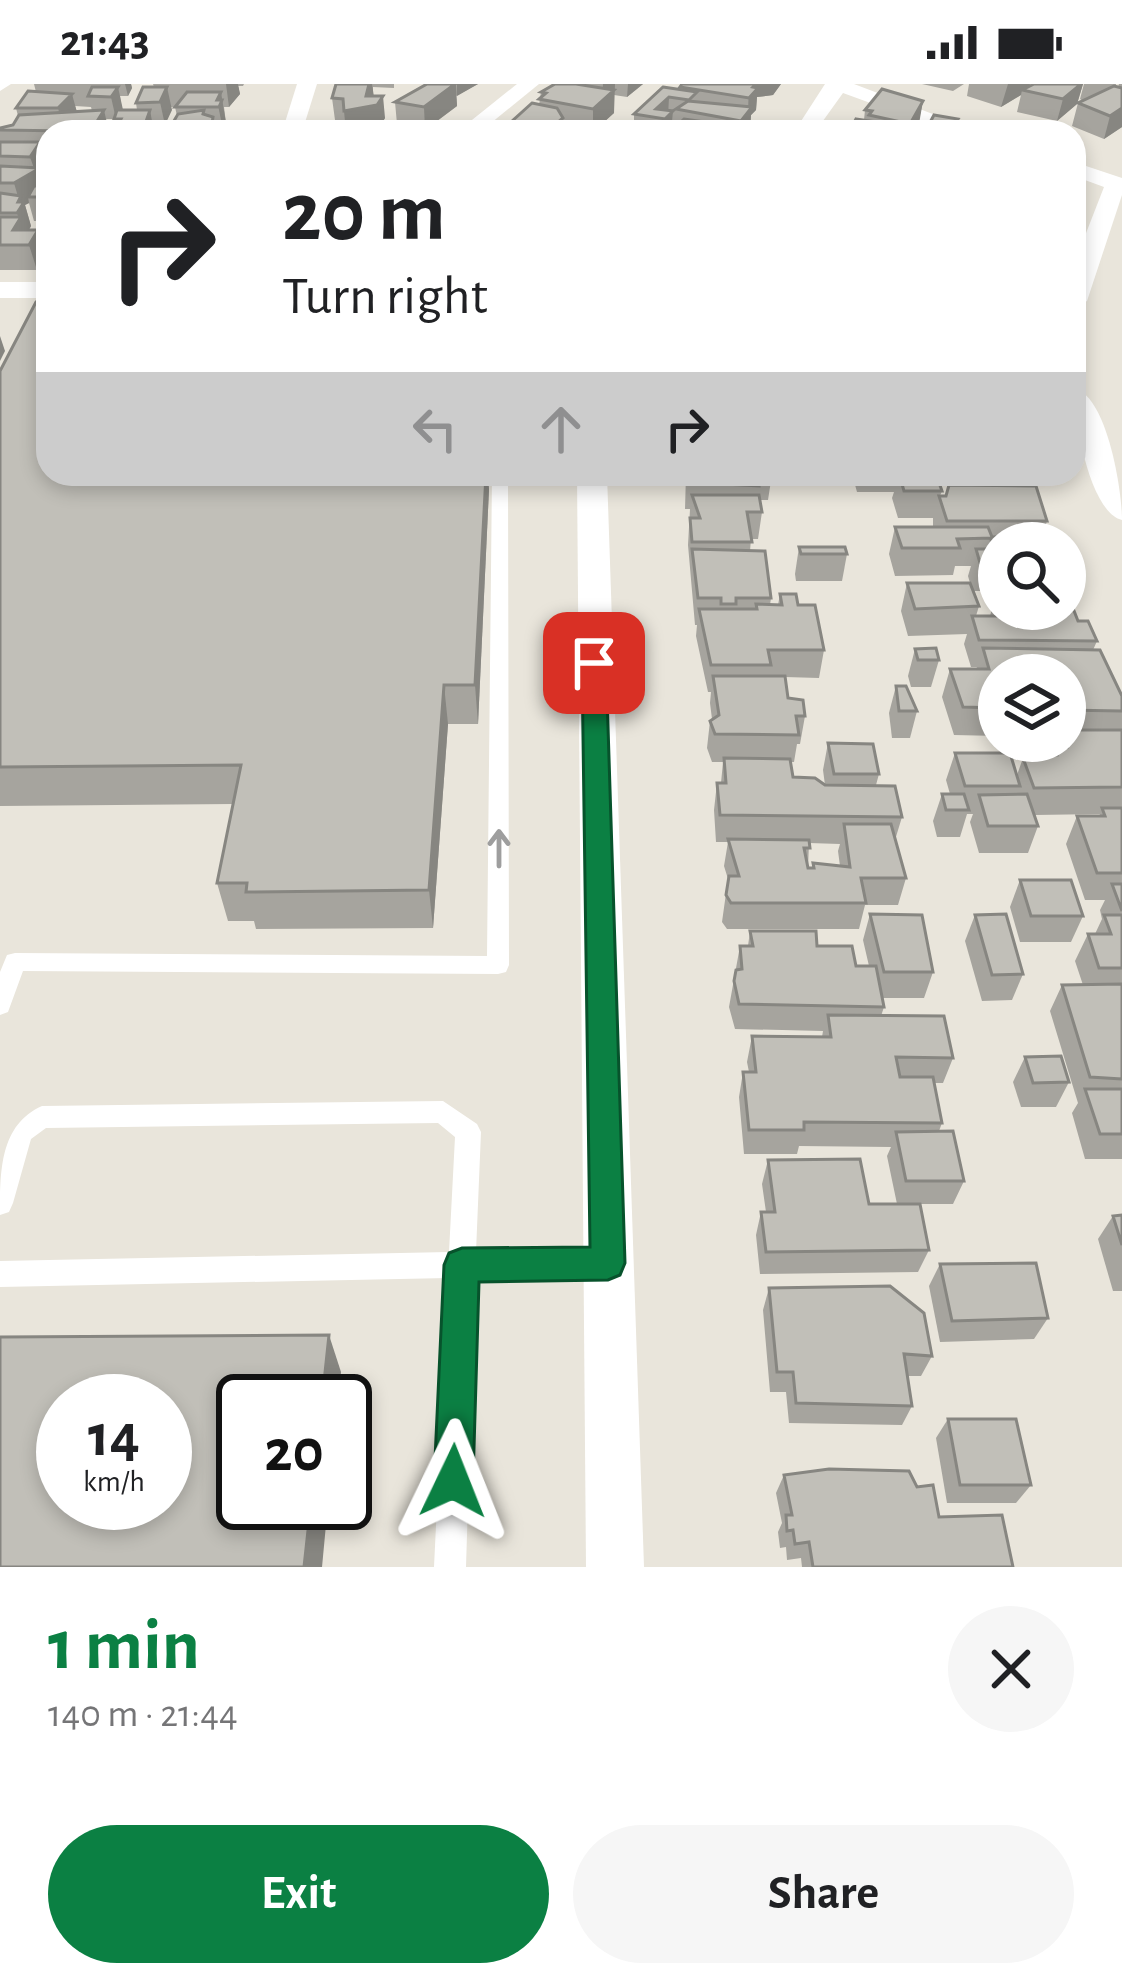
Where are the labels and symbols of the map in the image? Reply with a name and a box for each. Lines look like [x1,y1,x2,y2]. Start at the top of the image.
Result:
pin [543,612,645,714]
one-way arrow [488,829,510,868]
speed limit sign: 20 [216,1374,372,1530]
position arrow [390,1418,516,1544]

